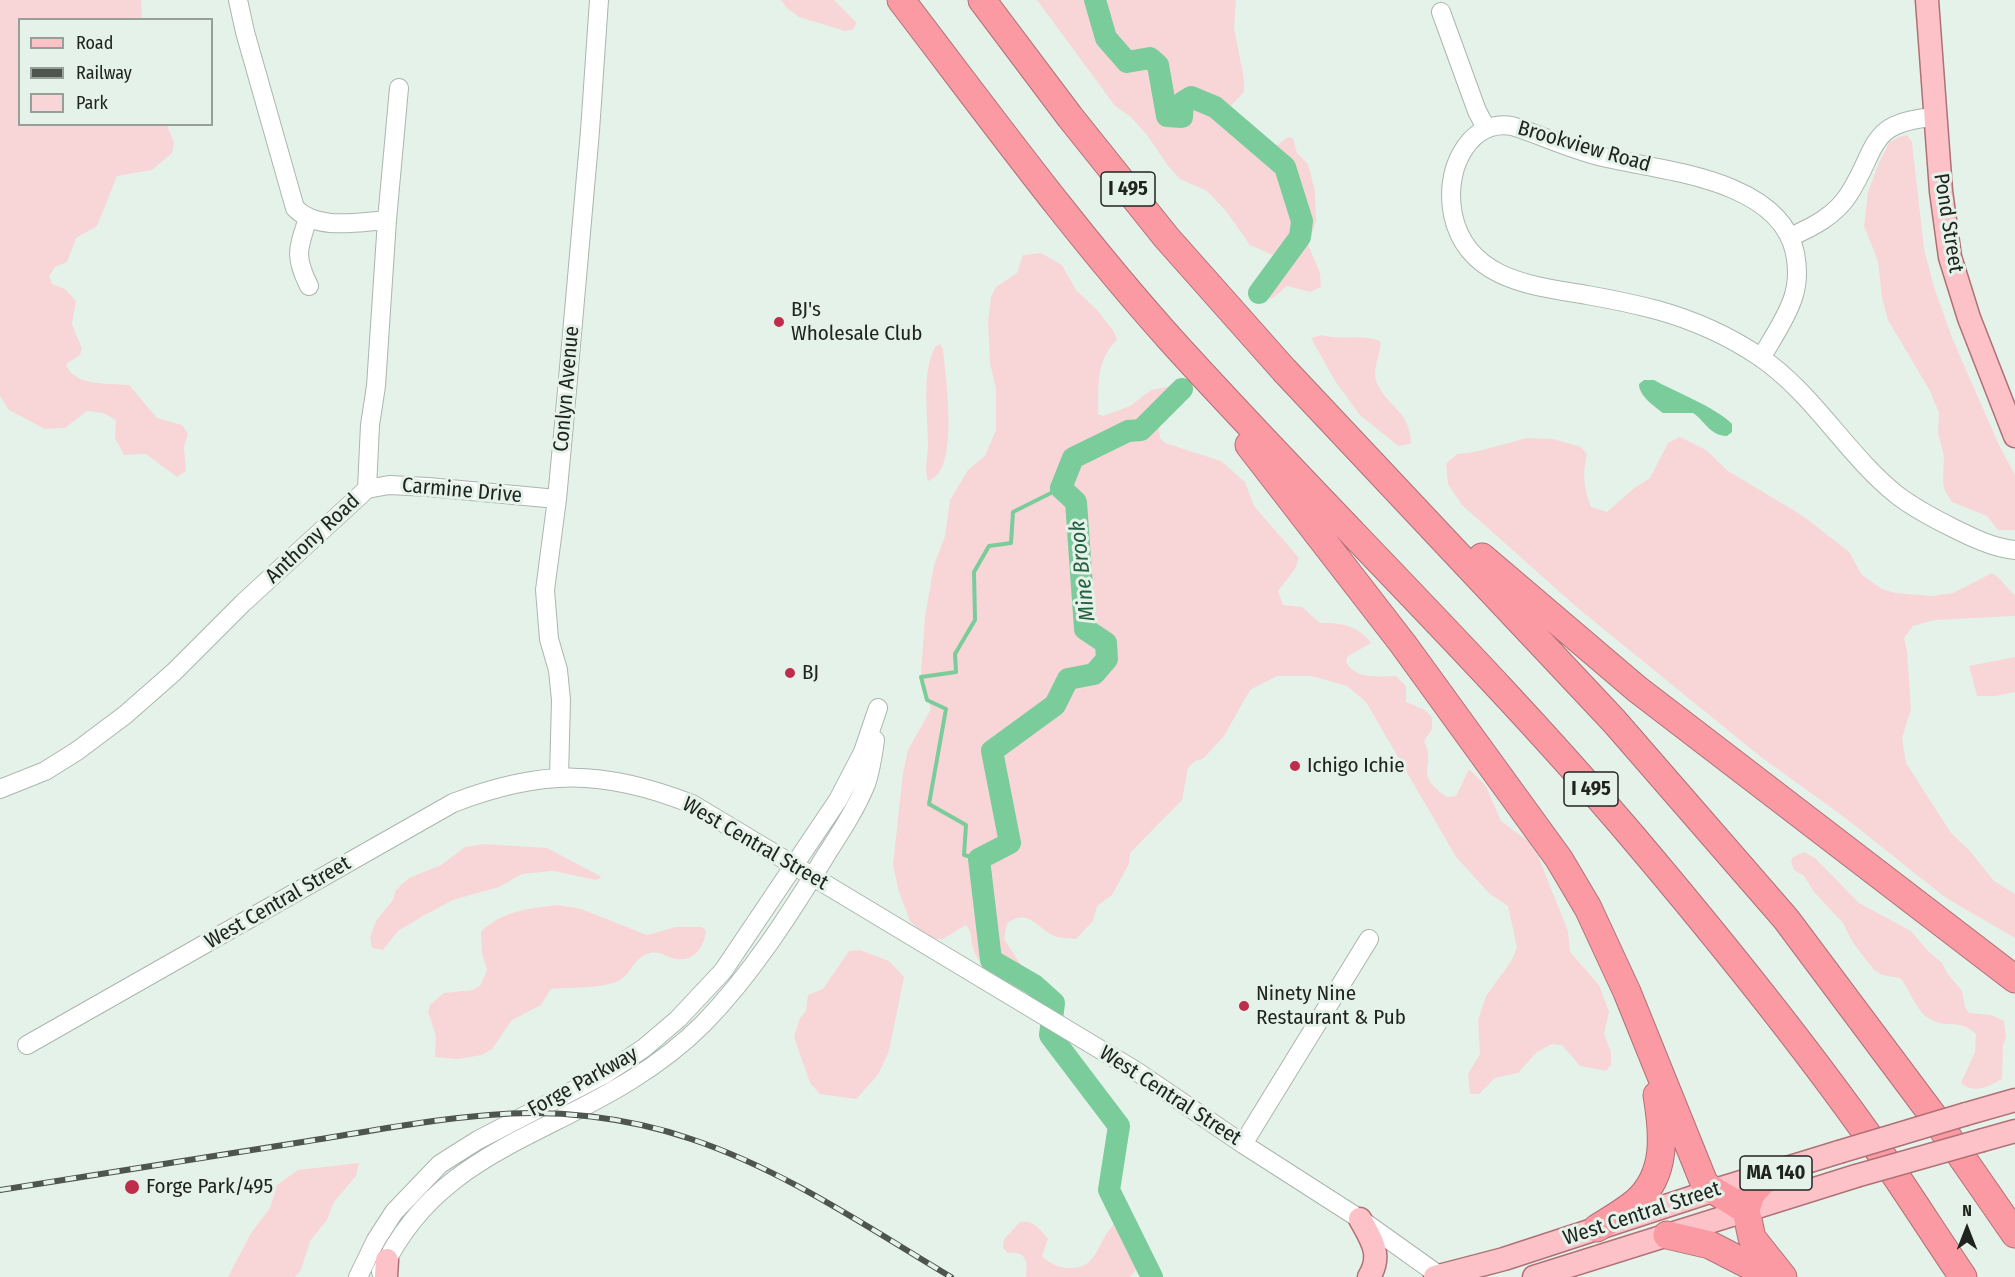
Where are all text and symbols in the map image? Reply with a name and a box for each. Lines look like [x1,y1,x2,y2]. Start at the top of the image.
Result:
legend [18,18,213,126]
text: Road [76,32,113,54]
text: Railway [76,62,132,84]
text: Park [76,92,108,114]
street label: Brookview Road [1515,116,1653,178]
street label: Pond Street [1928,171,1968,275]
road number: I 495 [1101,172,1155,206]
place label: BJ's Wholesale Club [791,297,922,347]
marker: BJ's Wholesale Club [772,315,786,329]
street label: Conlyn Avenue [549,325,585,453]
street label: Carmine Drive [401,473,523,509]
street label: Anthony Road [261,489,365,589]
water label: Mine Brook [1065,519,1101,623]
place label: BJ [802,660,819,686]
marker: BJ [783,666,797,680]
place label: Ichigo Ichie [1307,753,1405,779]
marker: Ichigo Ichie [1288,759,1302,773]
road number: I 495 [1564,772,1618,806]
street label: West Central Street [678,792,832,896]
street label: West Central Street [201,851,355,955]
place label: Ninety Nine Restaurant & Pub [1256,981,1406,1031]
marker: Ninety Nine Restaurant & Pub [1237,999,1251,1013]
street label: West Central Street [1094,1041,1246,1151]
street label: Forge Parkway [524,1042,642,1122]
road number: MA 140 [1740,1156,1812,1190]
place label: Forge Park/495 [146,1174,273,1200]
street label: West Central Street [1560,1177,1724,1251]
marker: Forge Park/495 [123,1178,141,1196]
north arrow [1937,1199,1997,1259]
text: N [1962,1201,1972,1220]

